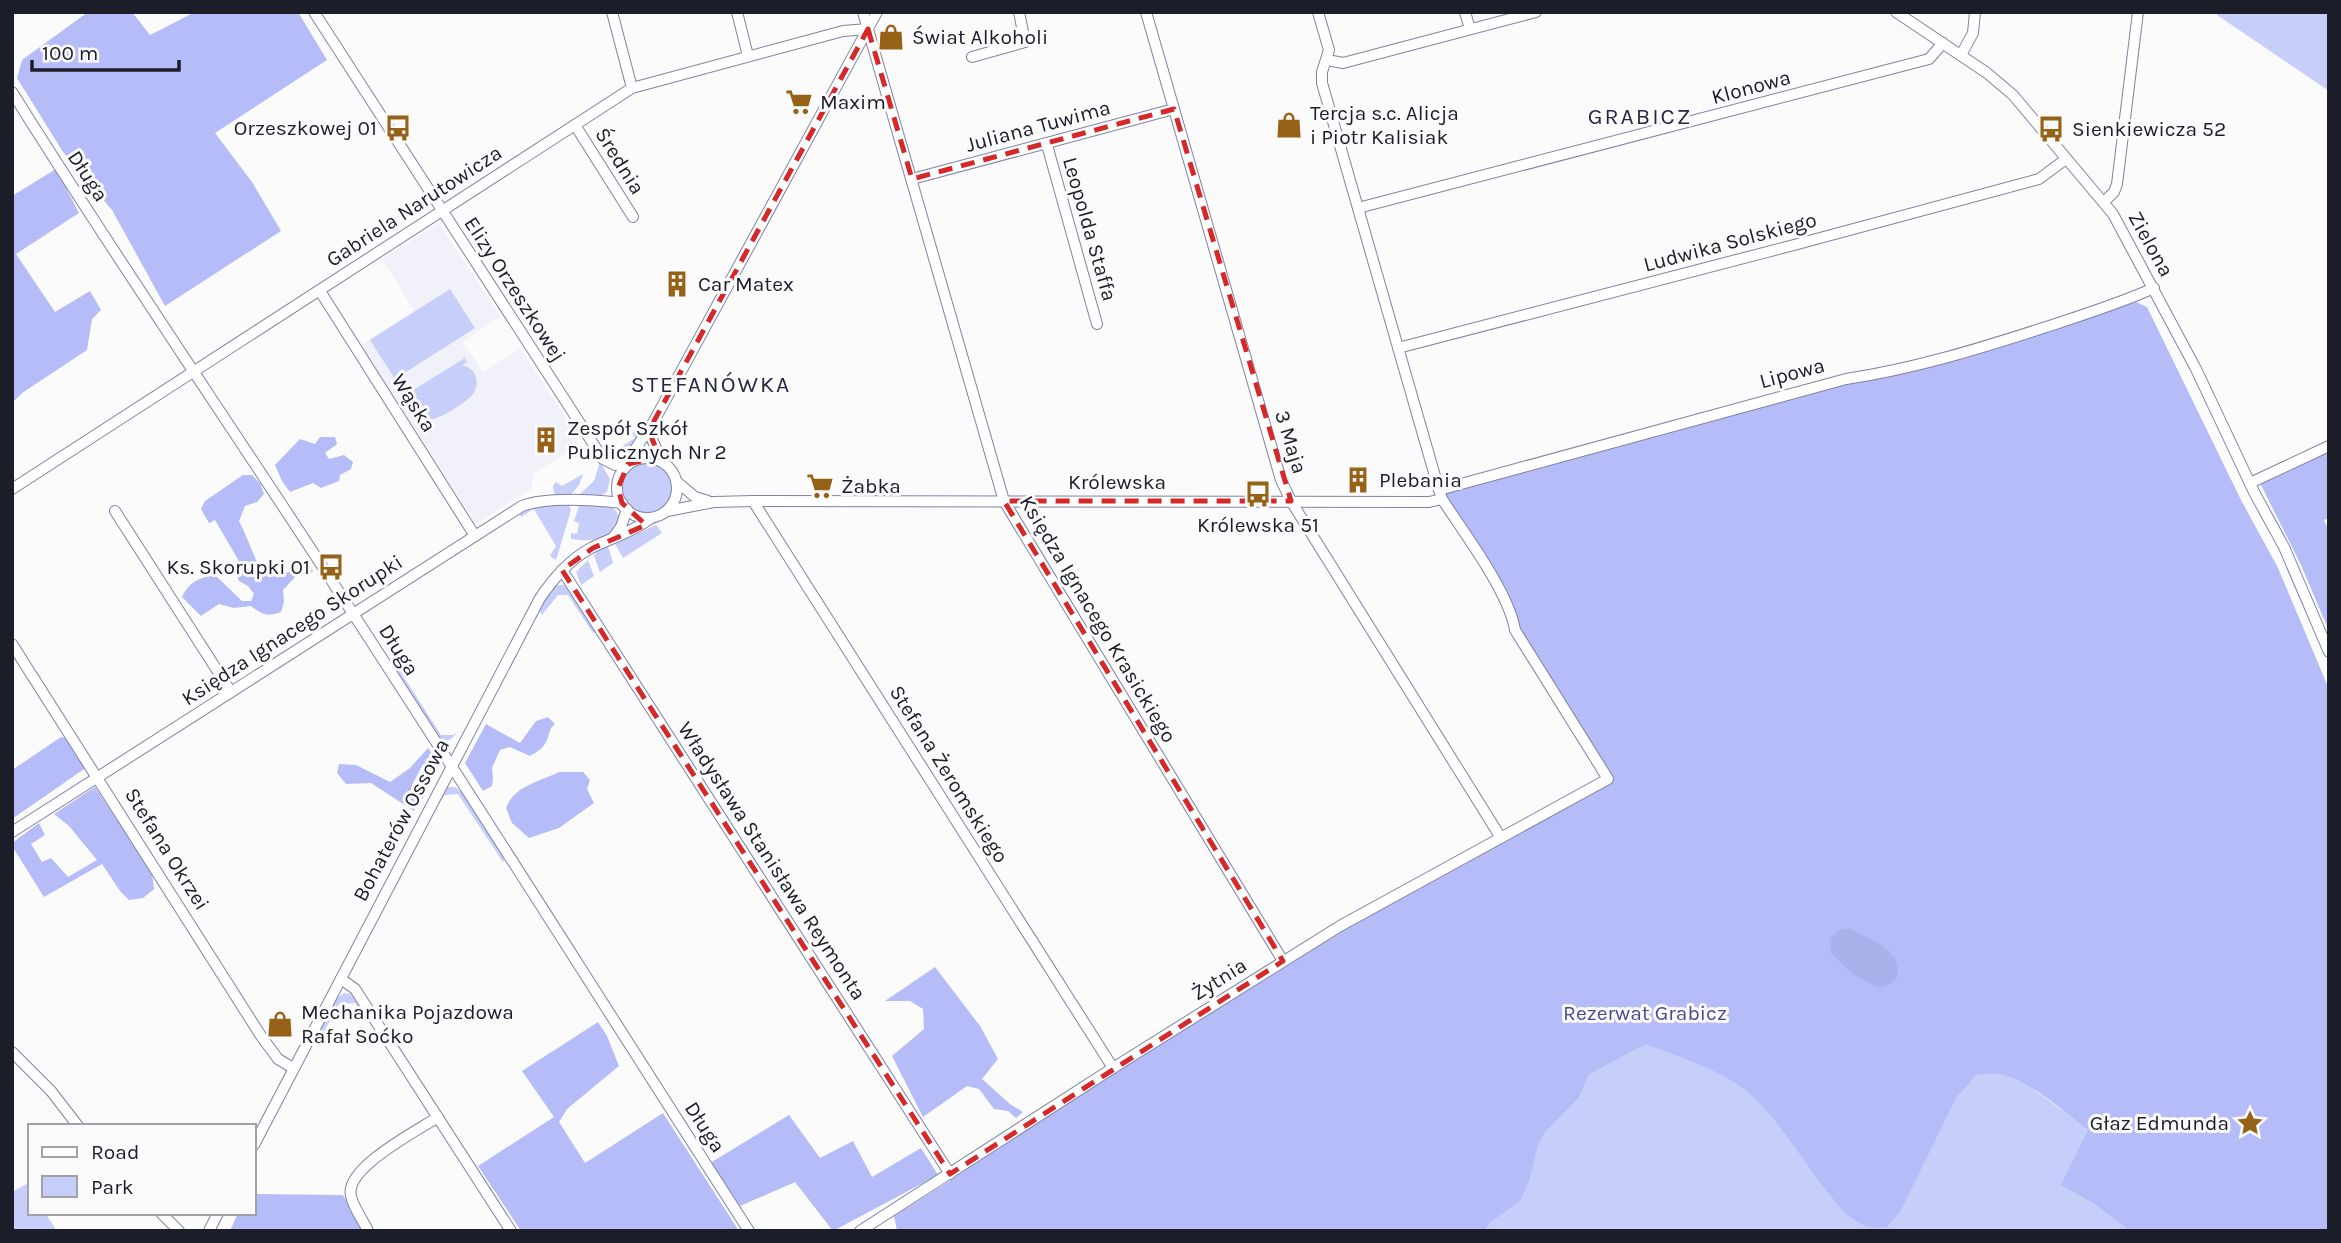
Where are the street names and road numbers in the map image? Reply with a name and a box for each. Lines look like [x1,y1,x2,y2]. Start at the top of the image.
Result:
street label: Klonowa [1709,65,1793,109]
street label: Juliana Tuwima [963,95,1113,157]
street label: Średnia [590,123,650,199]
street label: Gabriela Narutowicza [322,140,506,272]
street label: Długa [63,146,113,206]
street label: Leopolda Staffa [1058,154,1122,304]
street label: Ludwika Solskiego [1641,207,1819,277]
street label: Zielona [2123,207,2179,281]
street label: Elizy Orzeszkowej [459,212,571,366]
street label: Lipowa [1757,353,1827,393]
street label: Wąska [387,369,441,437]
street label: 3 Maja [1270,407,1312,477]
street label: Królewska [1068,470,1166,494]
street label: Księdza Ignacego Krasickiego [1015,491,1181,747]
street label: Księdza Ignacego Skorupki [177,550,407,710]
street label: Długa [374,620,424,680]
street label: Stefana Żeromskiego [885,681,1013,867]
street label: Władysława Stanisława Reymonta [673,717,871,1005]
street label: Bohaterów Ossowa [348,735,454,905]
street label: Stefana Okrzei [120,784,214,914]
street label: Żytnia [1187,953,1251,1005]
street label: Długa [680,1097,730,1157]

